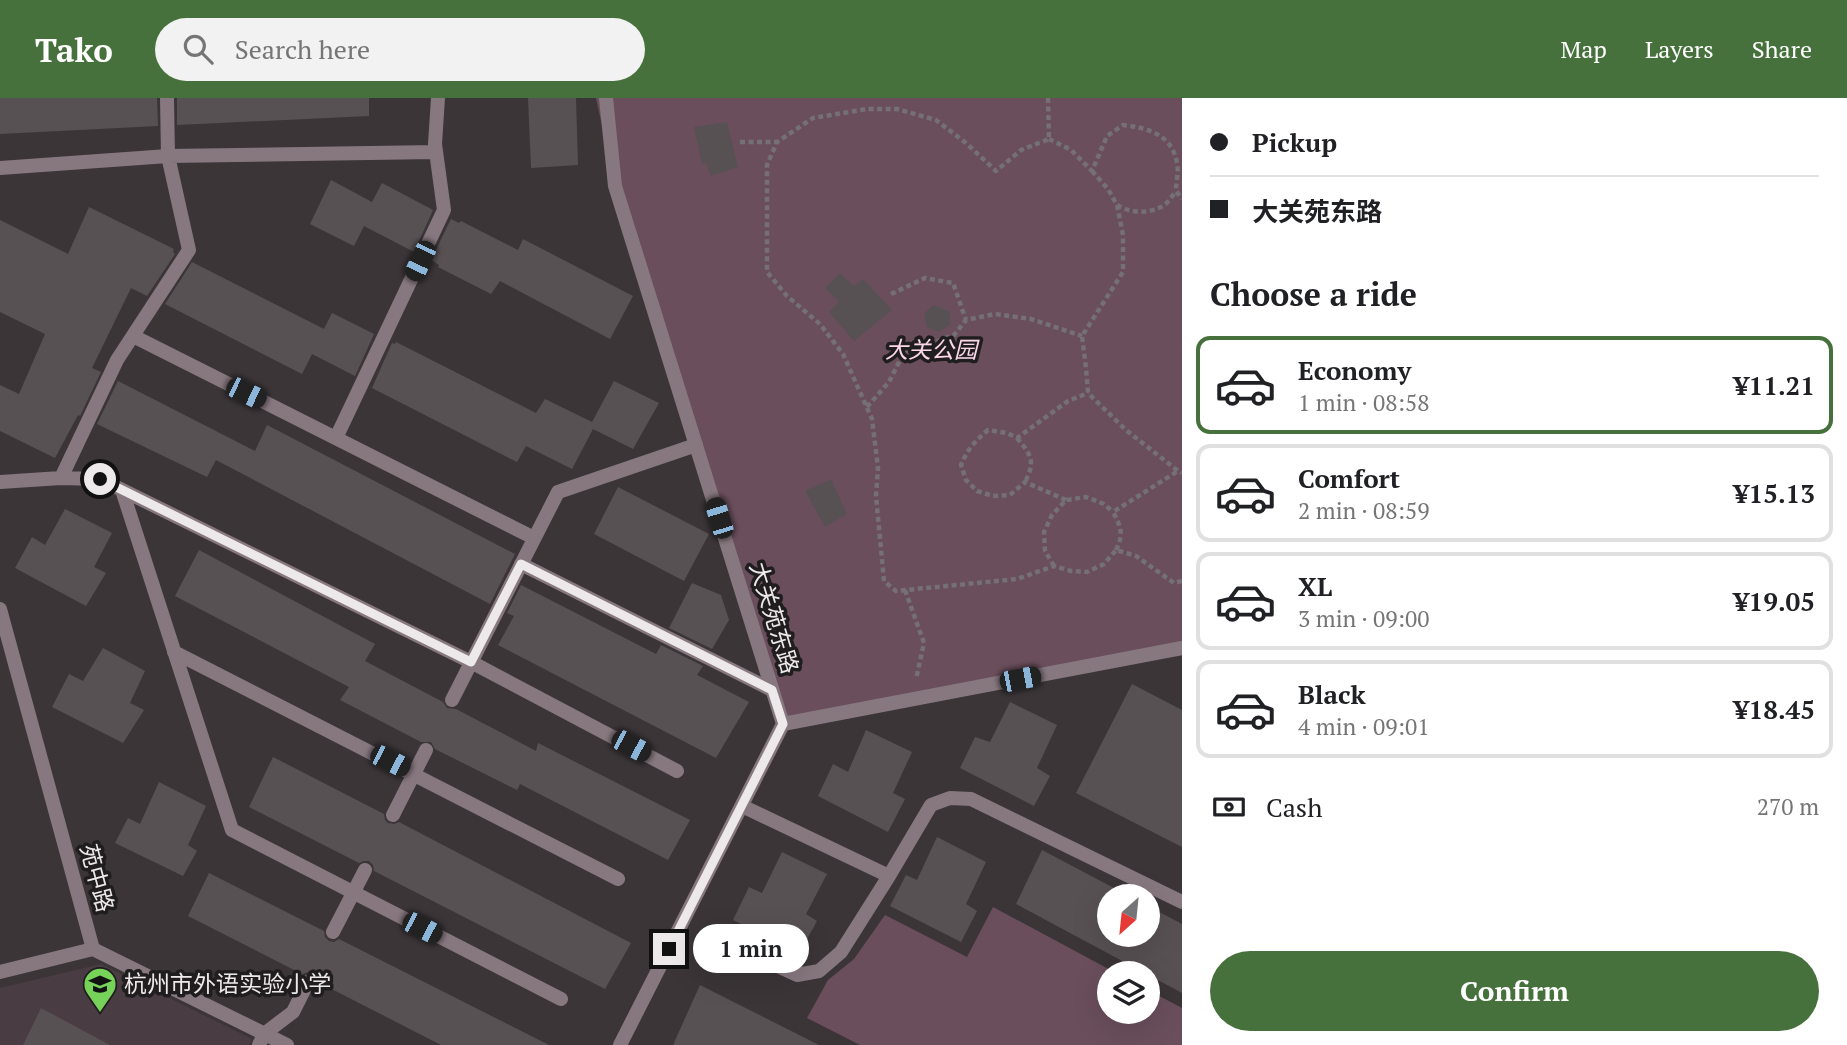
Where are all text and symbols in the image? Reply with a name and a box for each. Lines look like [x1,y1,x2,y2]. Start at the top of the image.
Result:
search box [155,18,645,81]
text: Tako [35,28,113,71]
icon: search [179,30,217,68]
text: Search here [235,32,370,66]
text: Map [1560,33,1607,65]
text: Layers [1645,33,1714,65]
text: Share [1752,33,1812,65]
text: Pickup [1252,125,1337,159]
text: 大关苑东路 [1252,194,1382,228]
car [402,238,439,284]
text: Choose a ride [1210,273,1417,315]
park label: 大关公园 [885,334,980,365]
text: Economy [1298,353,1411,387]
icon: car [1214,354,1277,417]
text: ¥11.21 [1734,368,1815,402]
car [223,374,270,412]
text: 1 min · 08:58 [1298,387,1430,418]
text: Comfort [1298,461,1400,495]
icon: car [1214,462,1277,525]
route start [84,463,116,495]
text: ¥15.13 [1734,476,1815,510]
car [703,495,736,541]
text: 2 min · 08:59 [1298,495,1430,526]
street label: 大关苑东路 [743,558,806,677]
text: XL [1298,569,1332,603]
icon: car [1214,570,1277,633]
text: ¥19.05 [1734,584,1815,618]
text: 3 min · 09:00 [1298,603,1430,634]
car [998,665,1043,693]
text: Black [1298,677,1366,711]
icon: car [1214,678,1277,741]
text: ¥18.45 [1734,692,1815,726]
text: 4 min · 09:01 [1298,711,1430,742]
car [608,727,655,765]
car [367,742,414,780]
icon: cash [1210,788,1248,826]
text: Cash [1266,790,1322,824]
text: 270 m [1757,791,1819,822]
street label: 苑中路 [74,841,121,915]
north arrow [1097,884,1160,947]
map controls [1097,884,1160,1024]
car [399,909,446,947]
callout: 1 min [694,924,809,974]
route end [653,933,685,965]
text: 1 min [720,933,782,964]
button: Confirm [1210,951,1819,1031]
button: layers [1097,961,1160,1024]
school or university icon: 杭州市外语实验小学 [81,965,119,1014]
place label: 杭州市外语实验小学 [124,968,331,999]

